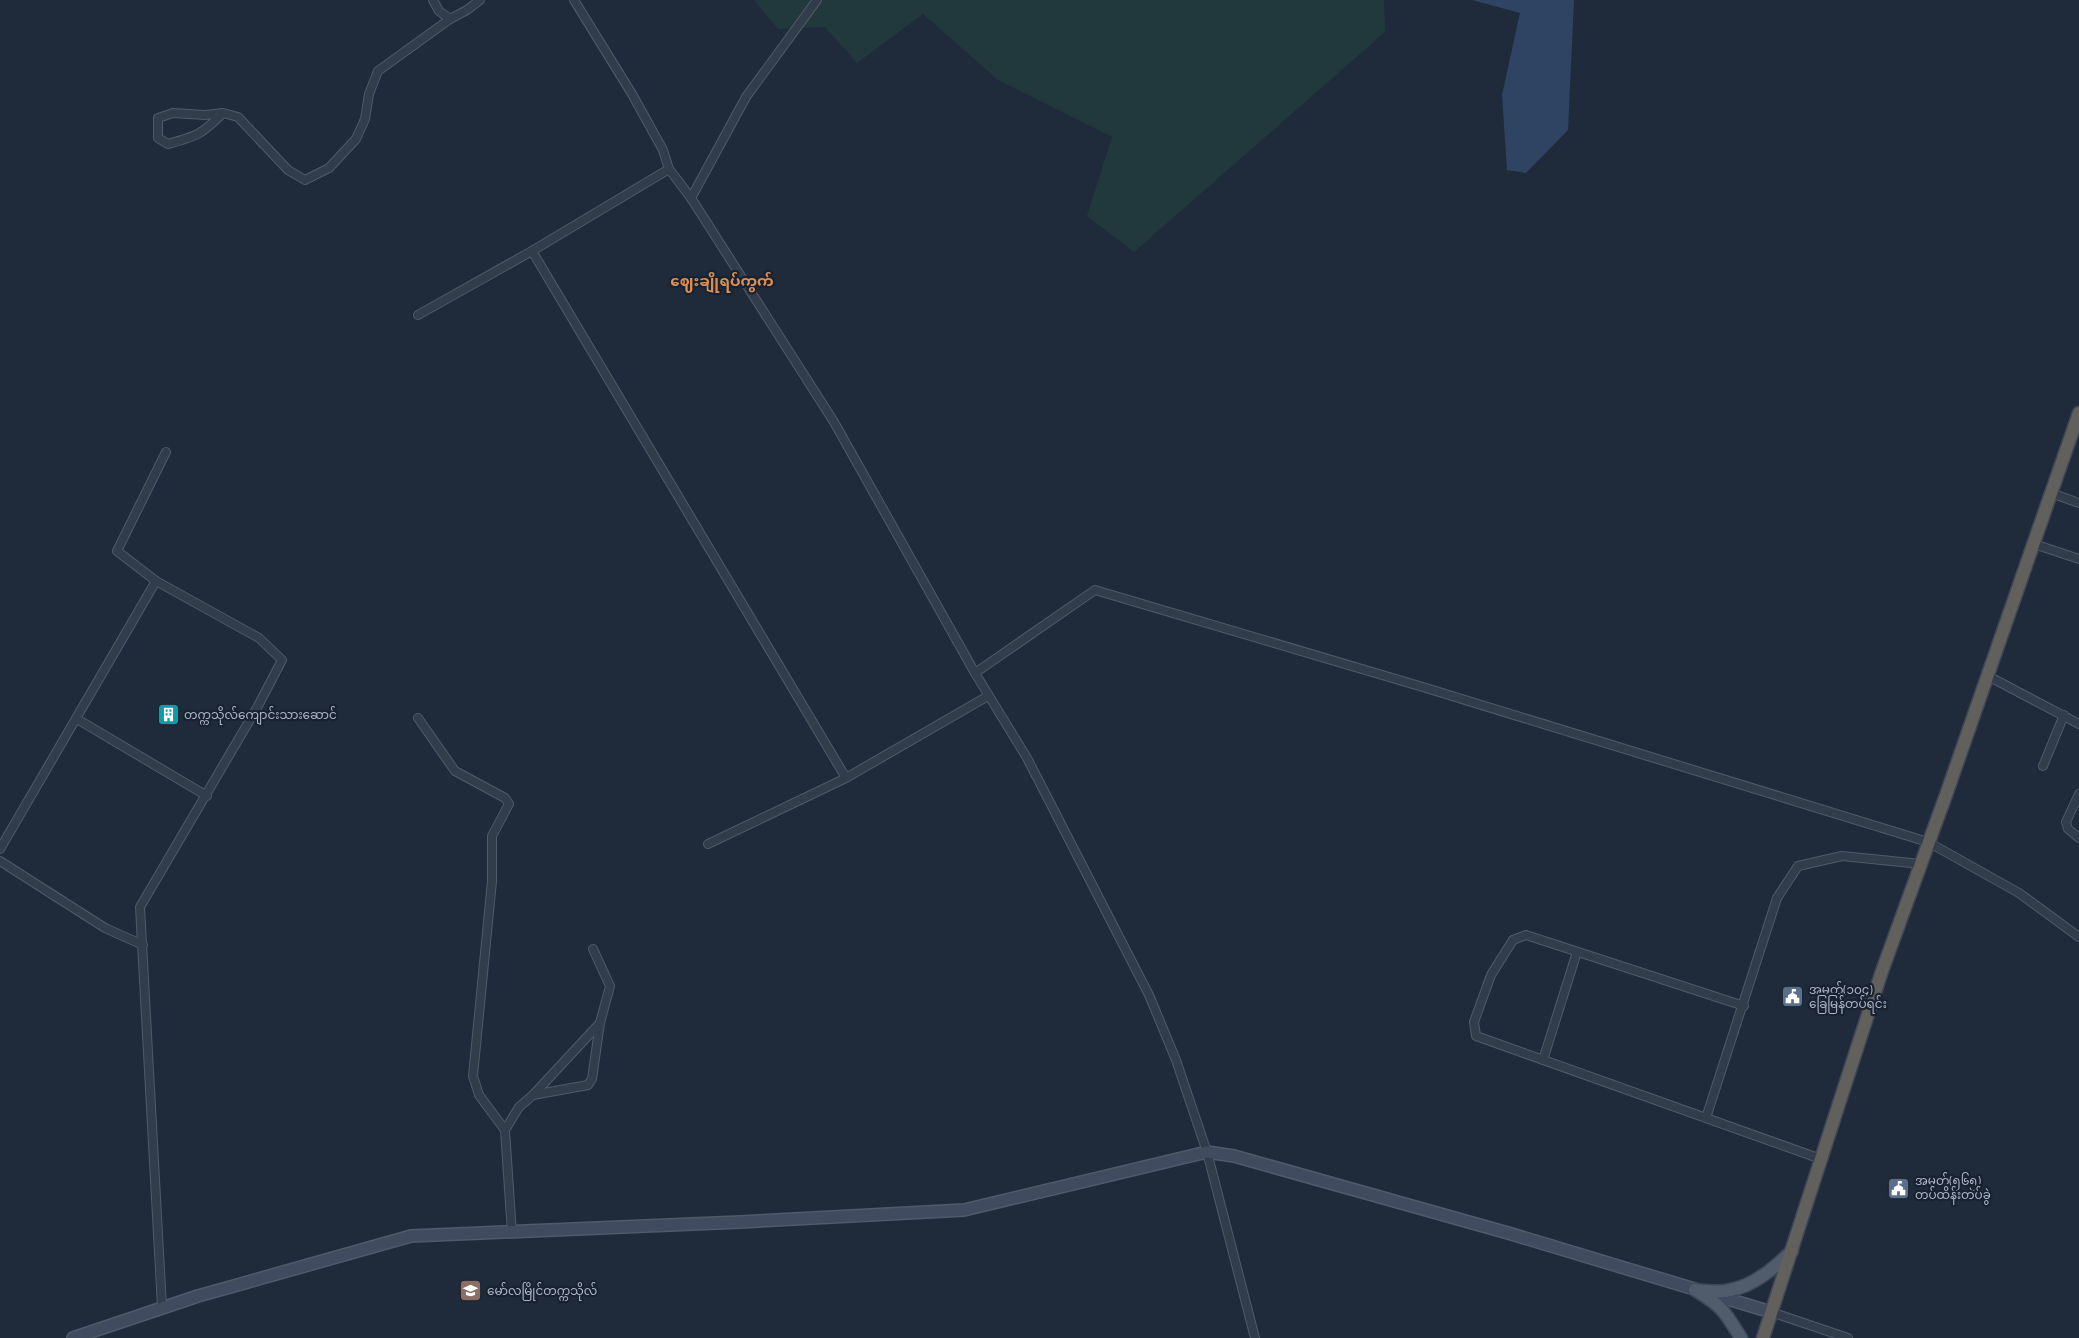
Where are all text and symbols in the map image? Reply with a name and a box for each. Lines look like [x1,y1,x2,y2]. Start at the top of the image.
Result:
district label: ဈေးချိုရပ်ကွက် [670,271,774,293]
building icon: တက္ကသိုလ်ကျောင်းသားဆောင် [156,703,180,727]
place label: တက္ကသိုလ်ကျောင်းသားဆောင် [184,706,337,725]
place label: အမှတ်(၁၀၄) ခြေမြန်တပ်ရင်း [1809,981,1887,1014]
public building icon: အမှတ်(၁၀၄) ခြေမြန်တပ်ရင်း [1781,985,1805,1009]
place label: အမှတ်(၅၆၅) တပ်ထိန်းတပ်ခွဲ [1915,1172,1991,1205]
public building icon: အမှတ်(၅၆၅) တပ်ထိန်းတပ်ခွဲ [1887,1176,1911,1200]
school or university icon: မော်လမြိုင်တက္ကသိုလ် [459,1279,483,1303]
place label: မော်လမြိုင်တက္ကသိုလ် [487,1282,597,1301]

